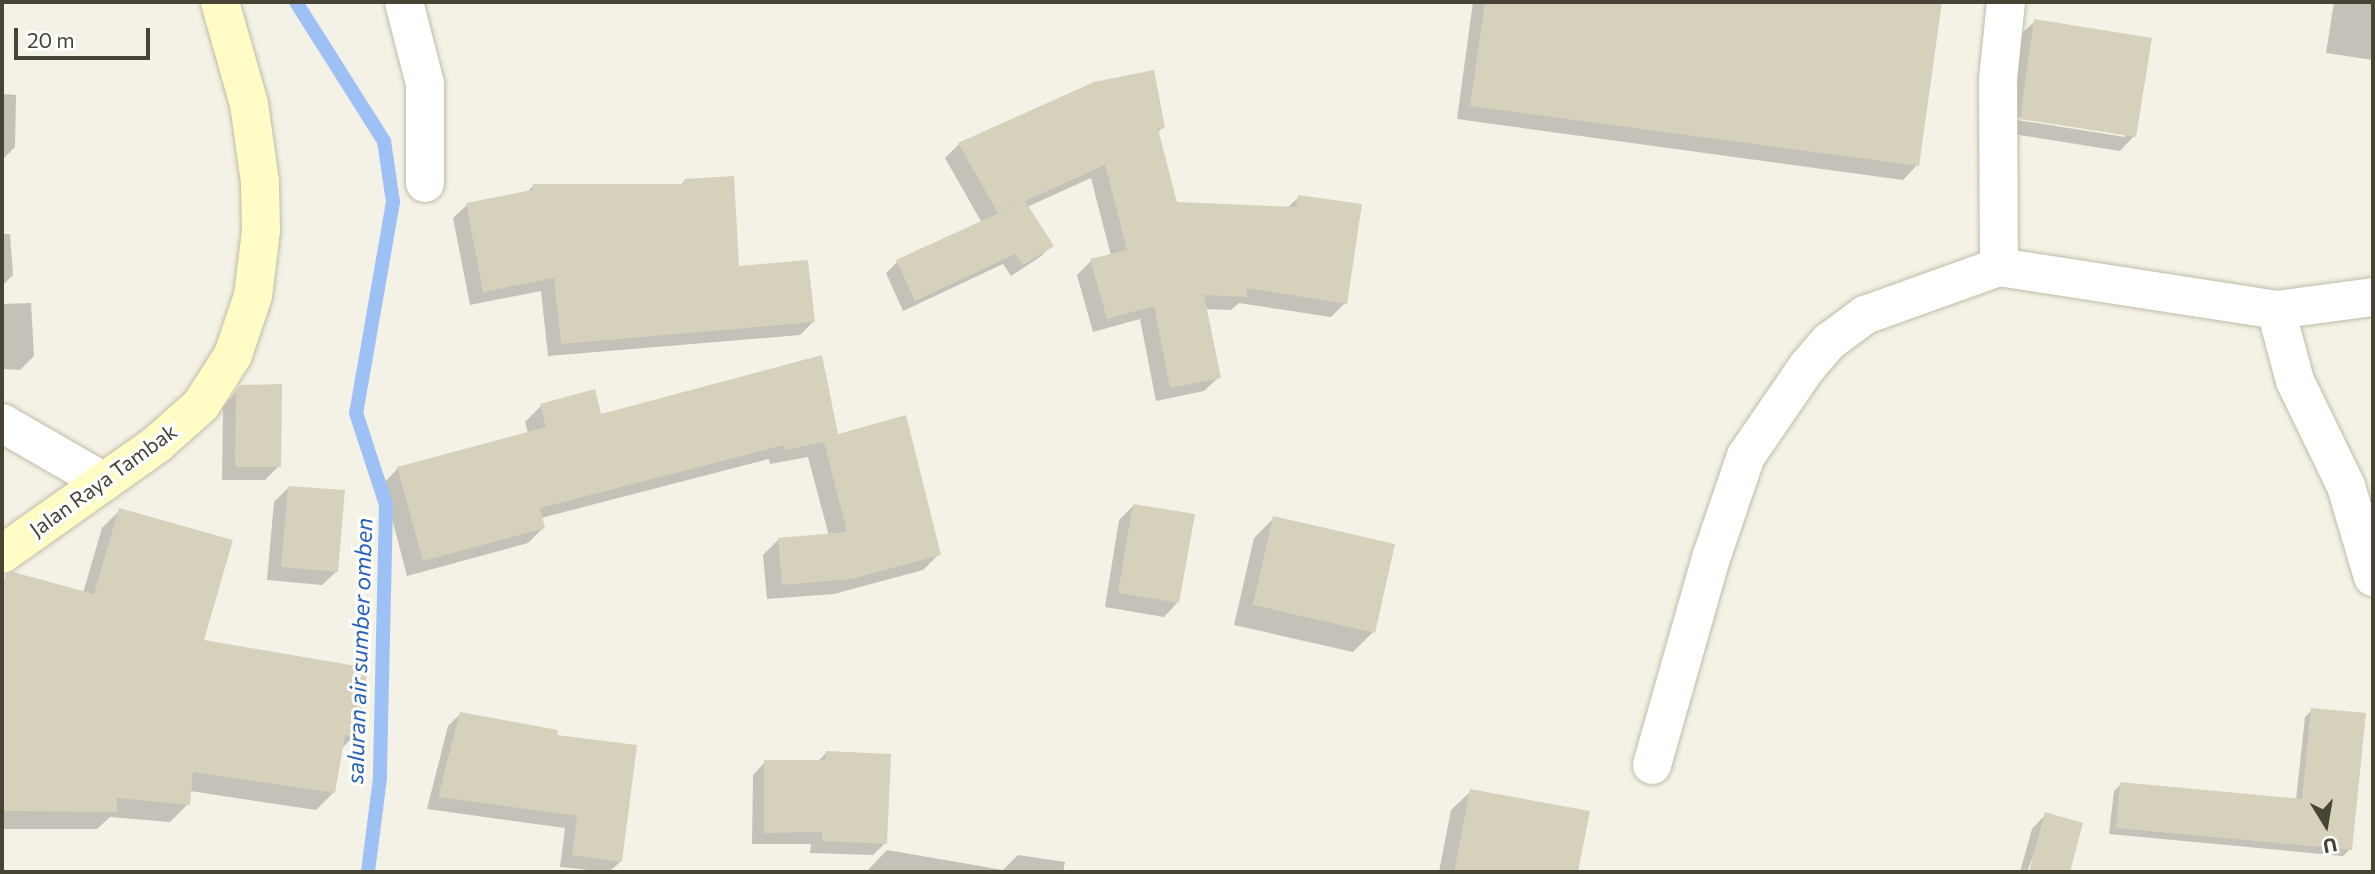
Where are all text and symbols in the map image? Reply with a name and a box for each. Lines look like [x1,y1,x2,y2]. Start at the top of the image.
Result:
scale bar [18,14,154,58]
text: 20 m [27,27,75,52]
street label: Jalan Raya Tambak [25,418,181,542]
water label: saluran air sumber omben [341,517,377,785]
north arrow [2291,790,2361,860]
text: U [2321,833,2339,859]

